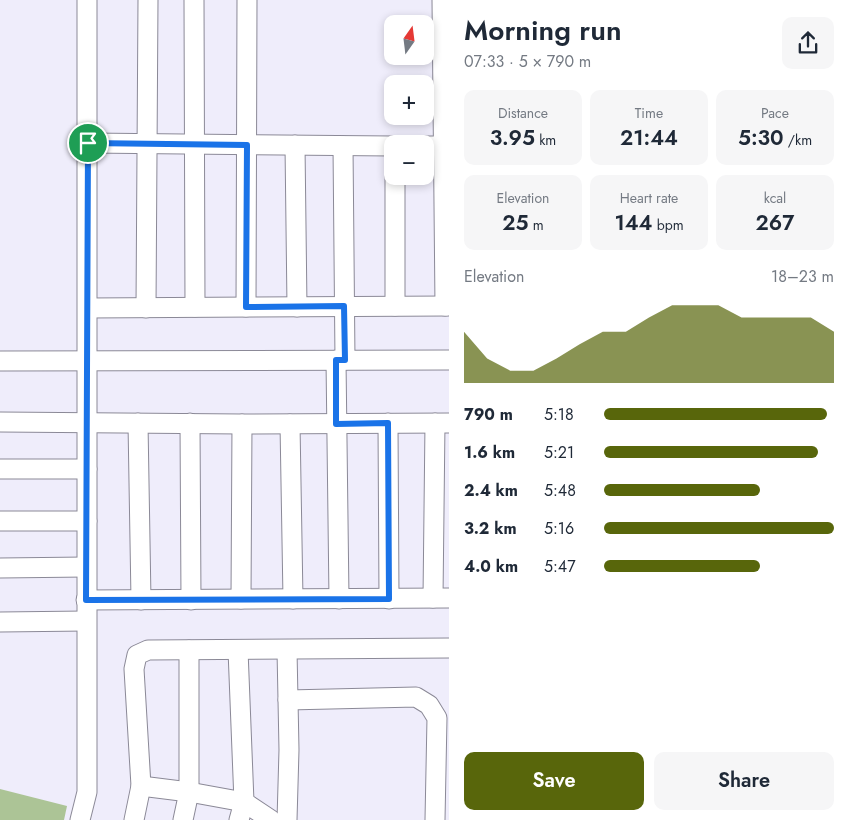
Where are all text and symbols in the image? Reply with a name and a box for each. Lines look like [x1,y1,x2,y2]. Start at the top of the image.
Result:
text: Morning run [464,10,622,51]
north arrow [384,15,434,65]
map controls [384,15,434,185]
button: share [782,17,834,69]
text: 07:33 · 5 × 790 m [464,50,591,73]
button: + [384,75,434,125]
text: Distance [498,103,548,123]
text: Time [635,103,663,123]
text: Pace [761,103,789,123]
pin [67,122,109,164]
text: 3.95 [490,123,535,153]
text: 21:44 [620,123,678,153]
text: 5:30 [738,123,784,153]
icon: arrive [74,129,102,157]
text: km [535,130,556,150]
text: /km [784,130,812,150]
button: − [384,135,434,185]
text: Elevation [497,188,549,208]
text: Heart rate [620,188,678,208]
text: kcal [764,188,786,208]
text: 25 [502,208,529,238]
text: 144 [614,208,653,238]
text: 267 [756,208,794,238]
text: m [529,215,544,235]
text: bpm [653,215,684,235]
text: Elevation [464,265,524,288]
text: 18–23 m [771,265,834,288]
text: 790 m [464,403,513,426]
text: 5:18 [544,403,574,426]
text: 1.6 km [464,441,515,464]
text: 5:21 [544,441,574,464]
text: 2.4 km [464,479,518,502]
text: 5:48 [544,479,576,502]
text: 3.2 km [464,517,517,540]
text: 5:16 [544,517,574,540]
text: 4.0 km [464,555,518,578]
text: 5:47 [544,555,576,578]
button: Save [464,752,644,810]
button: Share [654,752,834,810]

